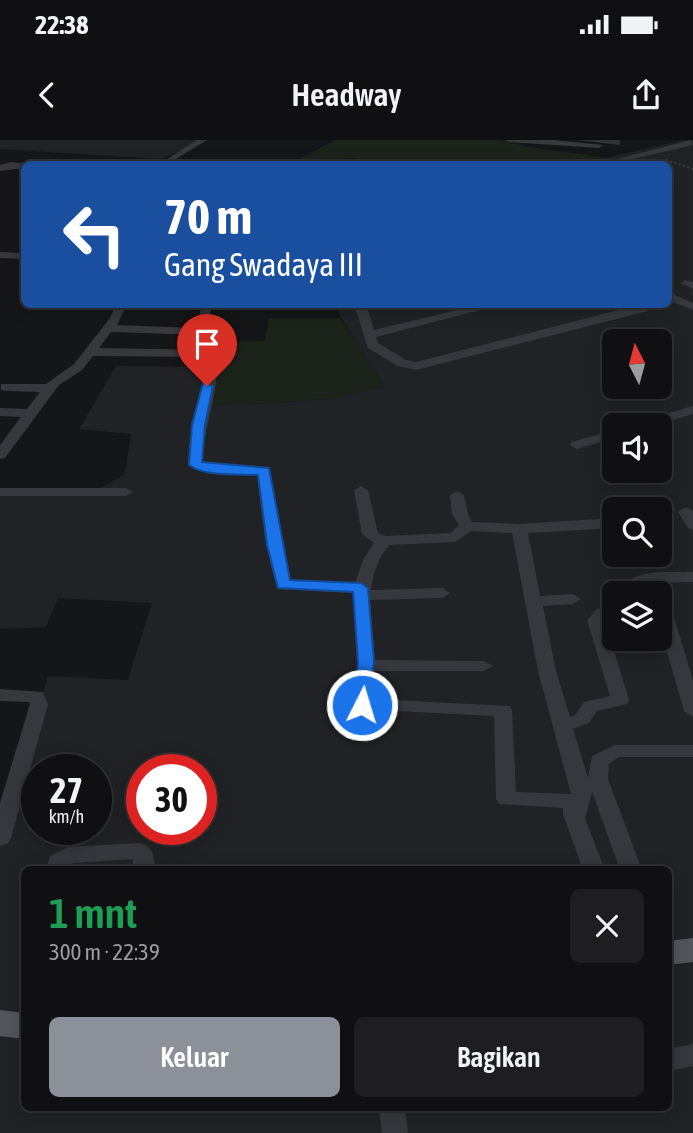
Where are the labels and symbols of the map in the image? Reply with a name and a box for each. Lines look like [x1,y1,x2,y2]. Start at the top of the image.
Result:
pin [177,314,237,386]
north arrow [602,329,672,399]
position arrow [325,668,399,742]
speed limit sign: 30 [126,754,217,845]

